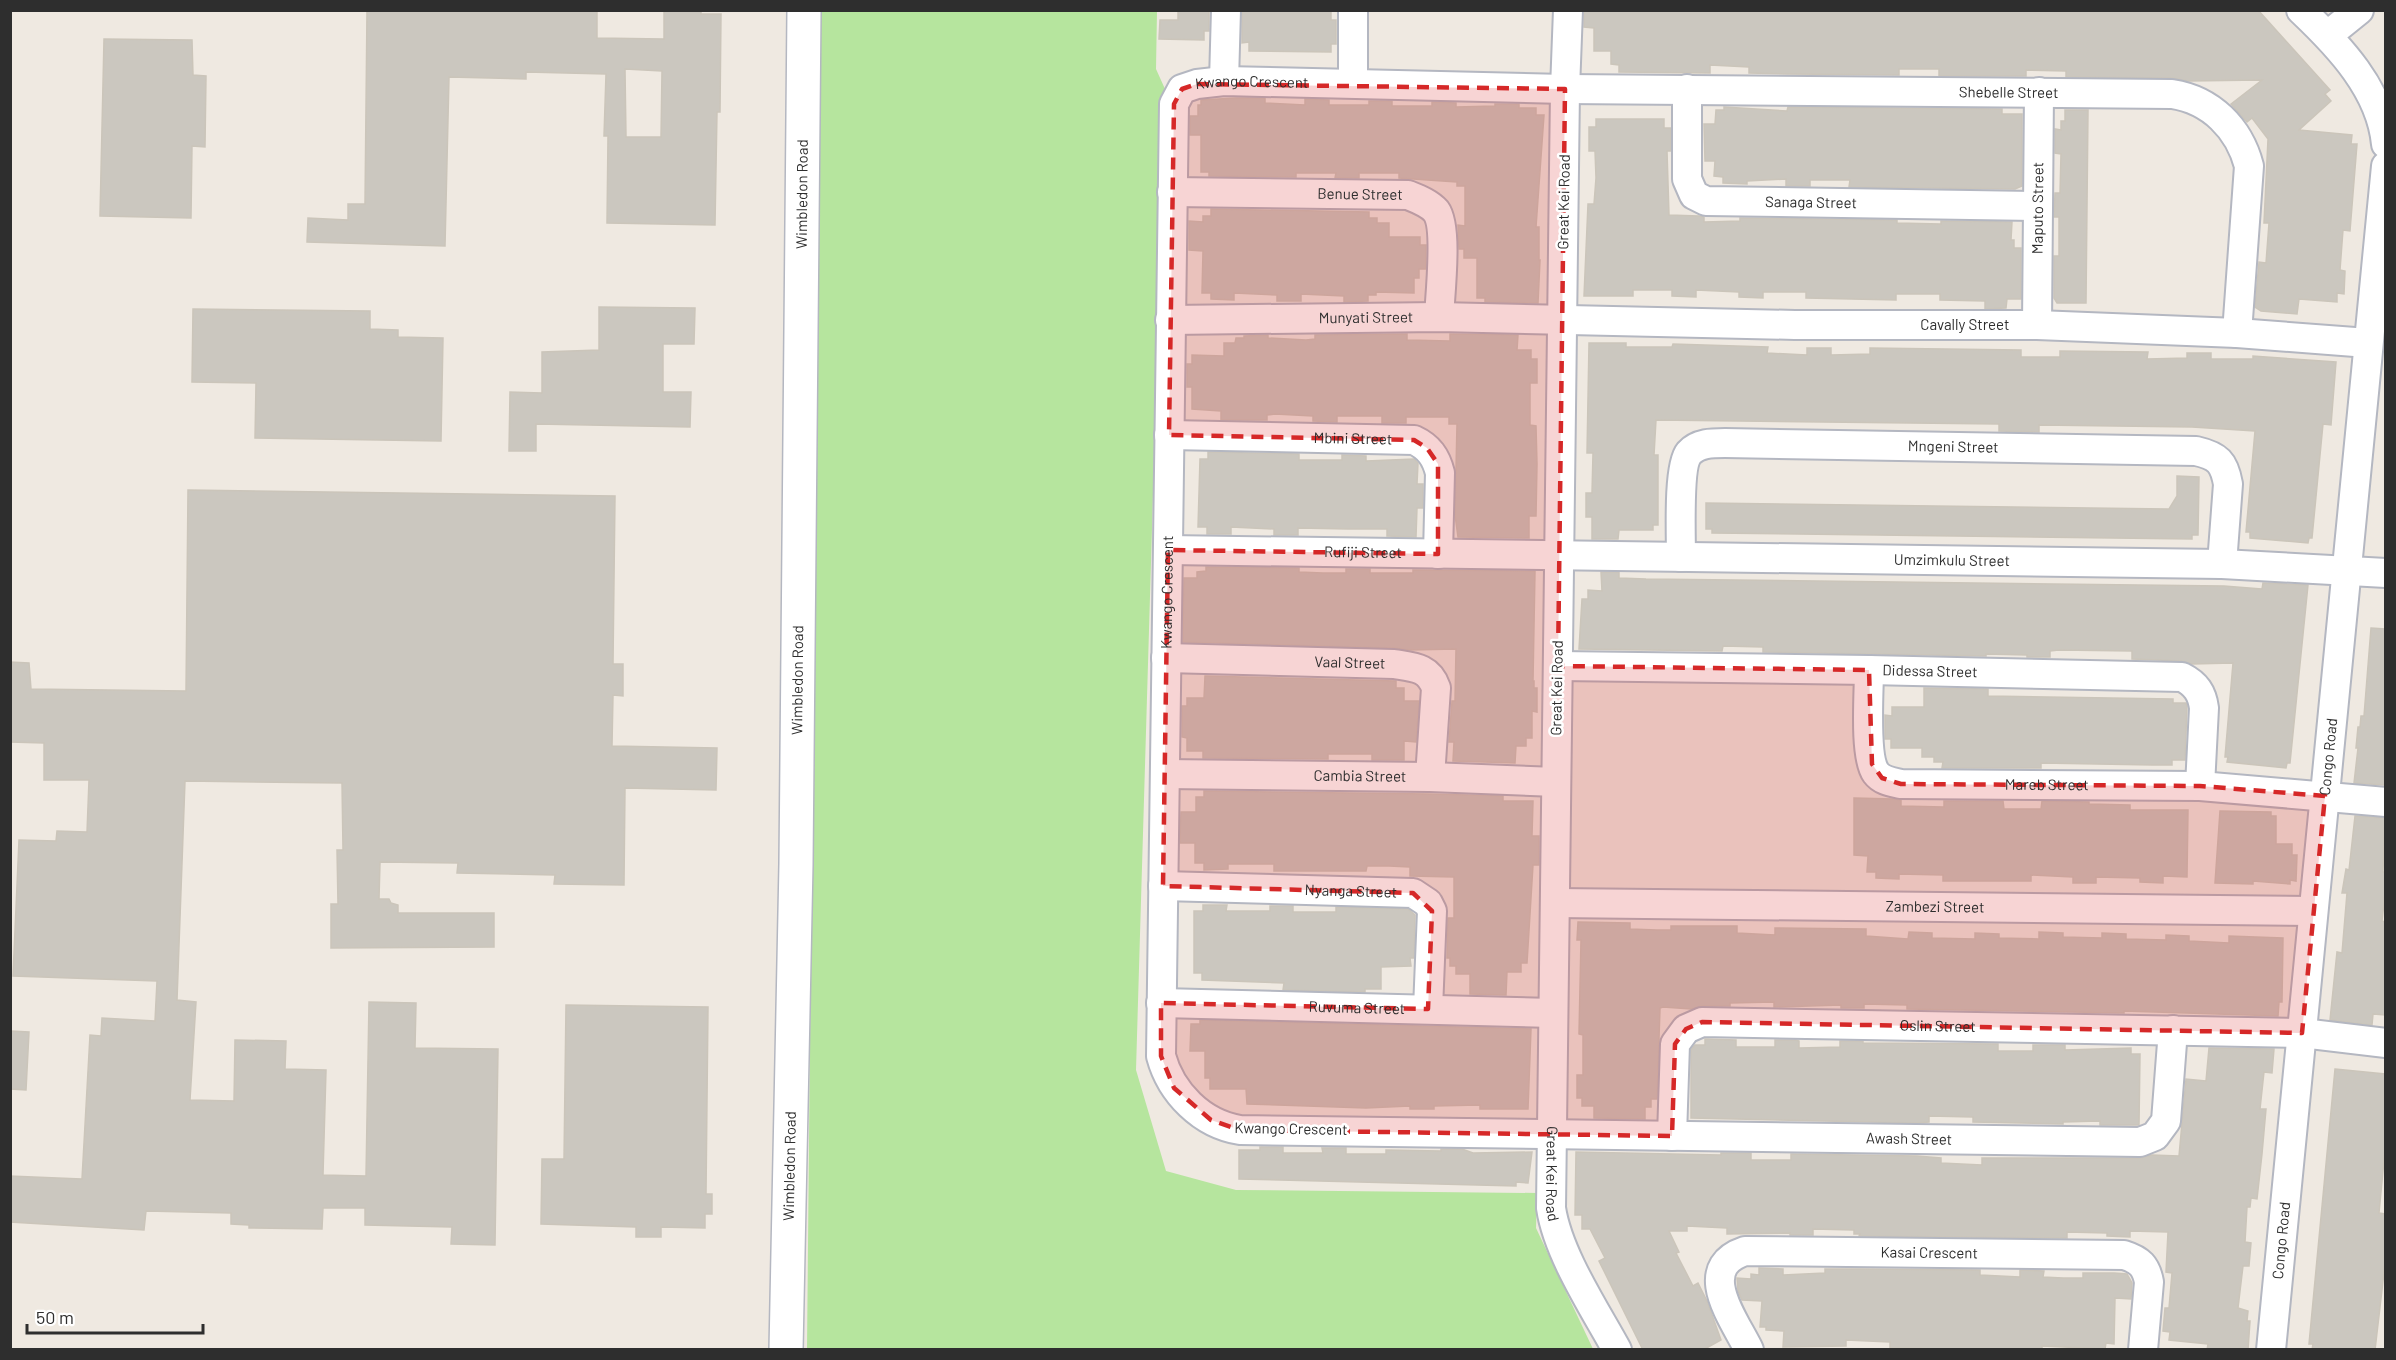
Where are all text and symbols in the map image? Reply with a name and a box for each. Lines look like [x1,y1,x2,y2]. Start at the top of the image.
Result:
street label: Kwango Crescent [1194,71,1309,92]
street label: Shebelle Street [1959,82,2059,101]
street label: Wimbledon Road [792,139,811,249]
street label: Great Kei Road [1553,154,1573,250]
street label: Maputo Street [2028,162,2046,254]
street label: Benue Street [1317,184,1403,203]
street label: Sanaga Street [1765,192,1857,211]
street label: Munyati Street [1319,307,1413,326]
street label: Cavally Street [1920,315,2009,333]
street label: Mbini Street [1313,428,1393,448]
street label: Mngeni Street [1908,436,1999,456]
street label: Kwango Crescent [1157,535,1176,649]
street label: Rufiji Street [1324,542,1402,561]
street label: Umzimkulu Street [1894,550,2010,569]
street label: Wimbledon Road [787,625,806,735]
street label: Great Kei Road [1546,640,1566,736]
street label: Vaal Street [1314,652,1386,672]
street label: Didessa Street [1882,660,1978,680]
street label: Congo Road [2315,717,2340,796]
street label: Cambia Street [1314,766,1406,785]
street label: Mareb Street [2005,775,2089,793]
street label: Nyanga Street [1305,880,1397,901]
street label: Zambezi Street [1885,896,1985,916]
street label: Ruvuma Street [1308,997,1405,1017]
street label: Oslin Street [1900,1016,1976,1035]
street label: Wimbledon Road [779,1111,799,1221]
street label: Kwango Crescent [1234,1118,1348,1138]
street label: Great Kei Road [1543,1126,1563,1223]
street label: Awash Street [1866,1128,1952,1148]
street label: Congo Road [2268,1201,2293,1280]
street label: Kasai Crescent [1880,1242,1978,1261]
scale bar [27,1297,202,1335]
text: 50 m [36,1306,74,1328]

